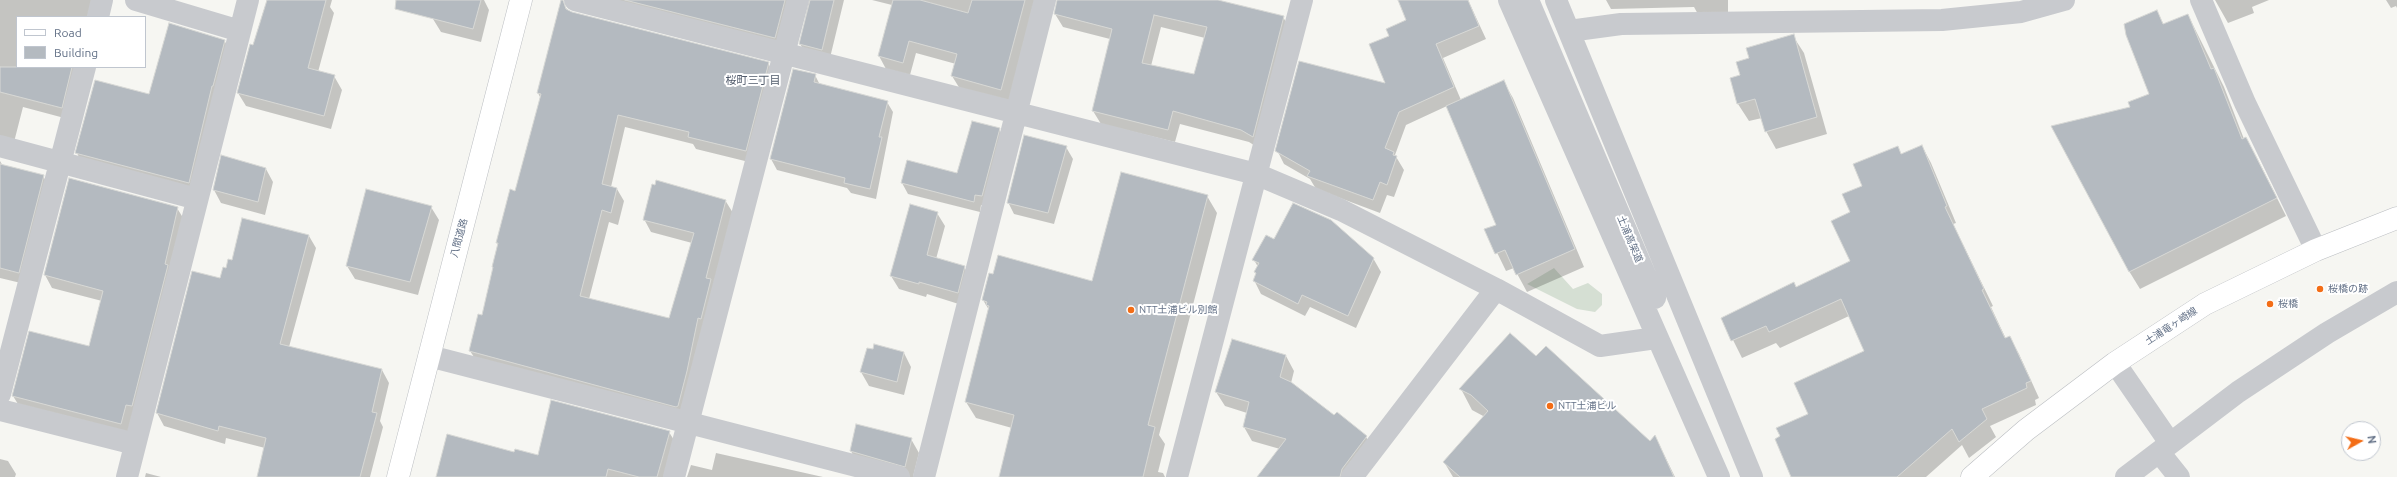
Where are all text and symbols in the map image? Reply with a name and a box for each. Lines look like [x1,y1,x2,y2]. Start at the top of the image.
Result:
legend [16,16,146,68]
text: Road [54,26,82,39]
text: Building [54,46,98,59]
district label: 桜町三丁目 [726,73,780,87]
street label: 土浦高架道 [1615,214,1645,264]
street label: 八間道路 [448,217,470,259]
place label: 桜橋の跡 [2328,283,2368,295]
marker: 桜橋の跡 [2315,284,2325,294]
place label: 桜橋 [2278,298,2298,310]
marker: 桜橋 [2265,299,2275,309]
place label: NTT土浦ビル別館 [1139,304,1217,316]
marker: NTT土浦ビル別館 [1126,305,1136,315]
street label: 土浦竜ヶ崎線 [2143,305,2199,347]
place label: NTT土浦ビル [1558,400,1616,412]
marker: NTT土浦ビル [1545,401,1555,411]
north arrow [2341,421,2381,461]
text: N [2365,435,2378,444]

